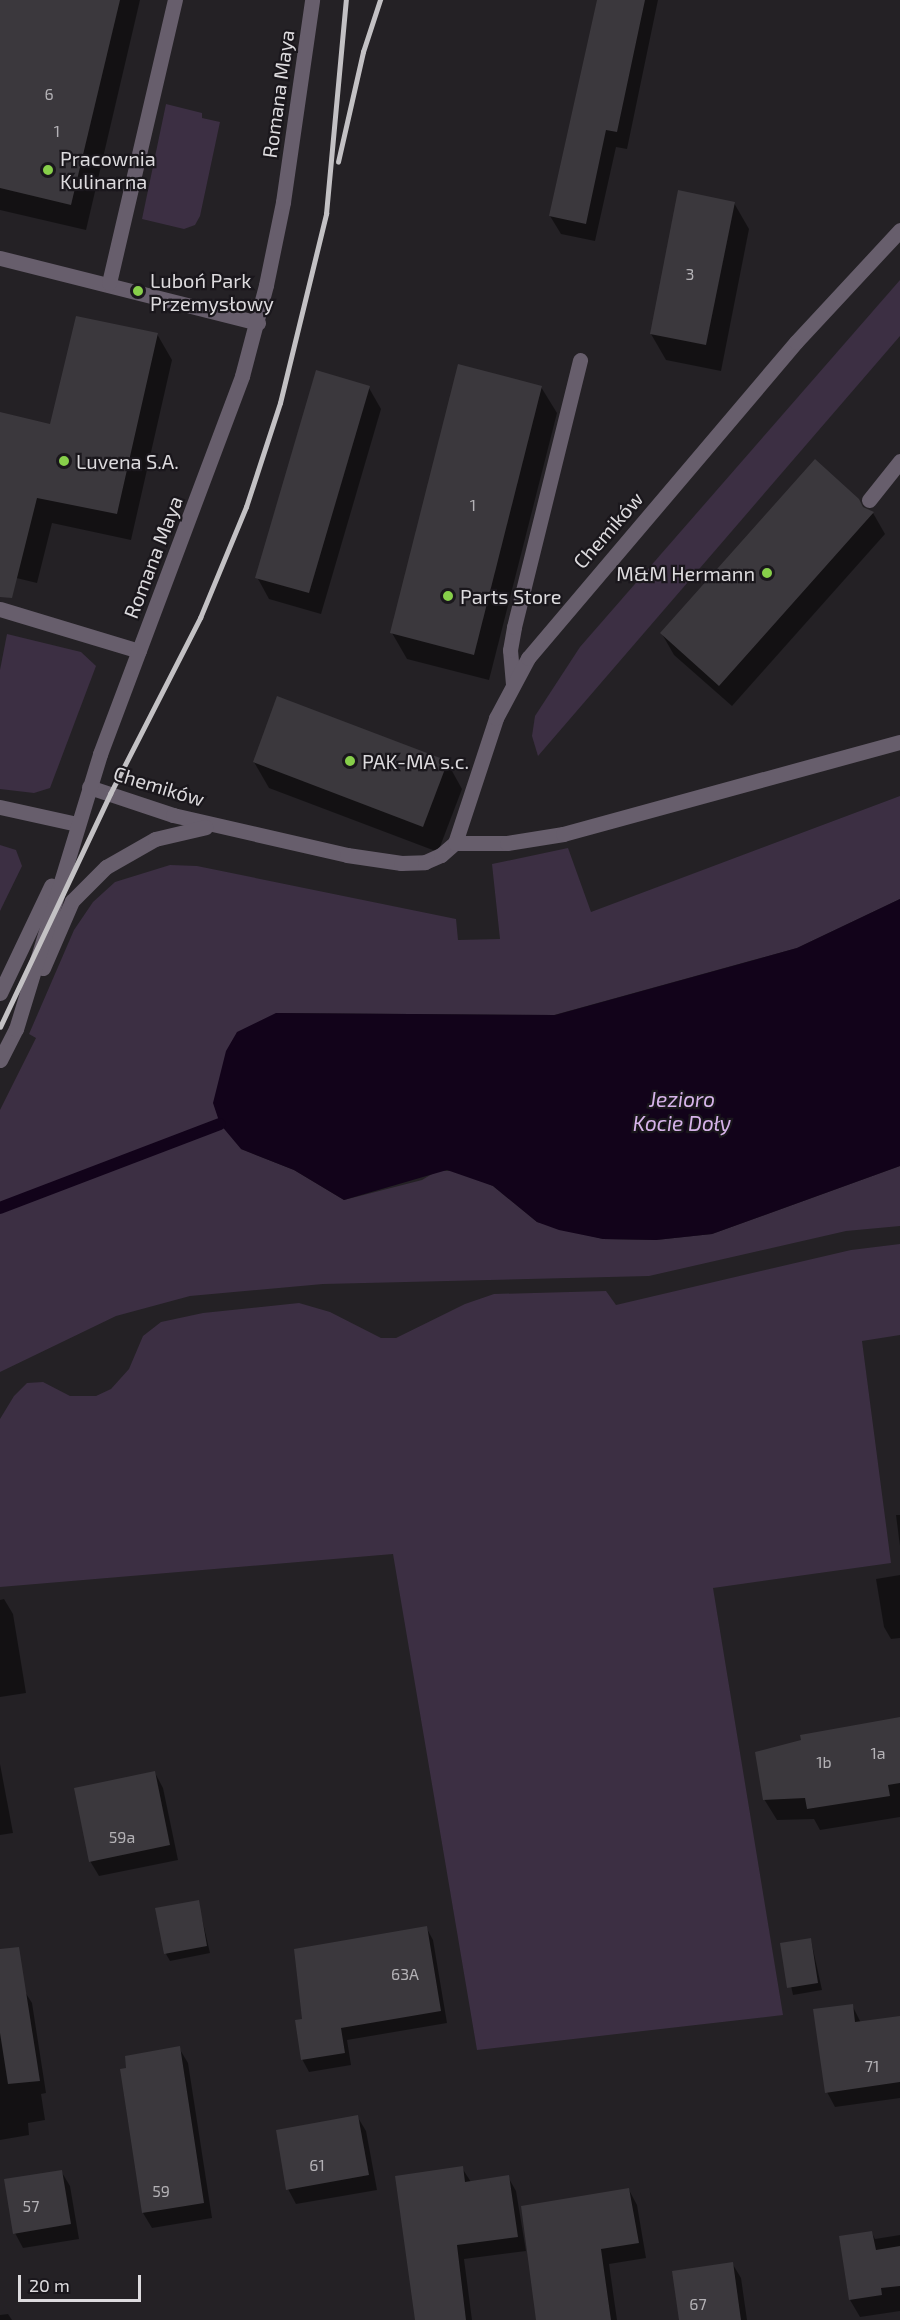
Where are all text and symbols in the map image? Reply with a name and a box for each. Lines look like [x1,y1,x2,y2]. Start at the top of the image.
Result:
street label: Romana Maya [257,28,299,160]
house number: 6 [44,84,54,104]
house number: 1 [54,121,60,141]
place label: Pracownia Kulinarna [60,146,156,193]
marker: Pracownia Kulinarna [41,163,55,177]
house number: 3 [686,264,694,284]
place label: Luboń Park Przemysłowy [150,268,274,315]
marker: Luboń Park Przemysłowy [131,284,145,298]
place label: Luvena S.A. [76,449,179,473]
marker: Luvena S.A. [57,454,71,468]
street label: Chemików [568,487,648,573]
street label: Romana Maya [119,492,187,622]
house number: 1 [470,495,476,515]
place label: M&M Hermann [616,561,755,585]
marker: M&M Hermann [760,566,774,580]
place label: Parts Store [460,584,562,608]
marker: Parts Store [441,589,455,603]
place label: PAK-MA s.c. [362,749,469,773]
marker: PAK-MA s.c. [343,754,357,768]
street label: Chemików [111,761,207,811]
water label: Jezioro Kocie Doły [633,1086,731,1136]
house number: 1a [870,1743,886,1763]
house number: 1b [816,1752,832,1772]
house number: 59a [109,1827,135,1847]
house number: 63A [391,1964,419,1984]
house number: 71 [865,2056,879,2076]
house number: 61 [309,2155,325,2175]
house number: 59 [152,2181,170,2201]
house number: 57 [23,2196,39,2216]
scale bar [21,2263,144,2301]
text: 20 m [29,2274,70,2296]
house number: 67 [689,2294,707,2314]

